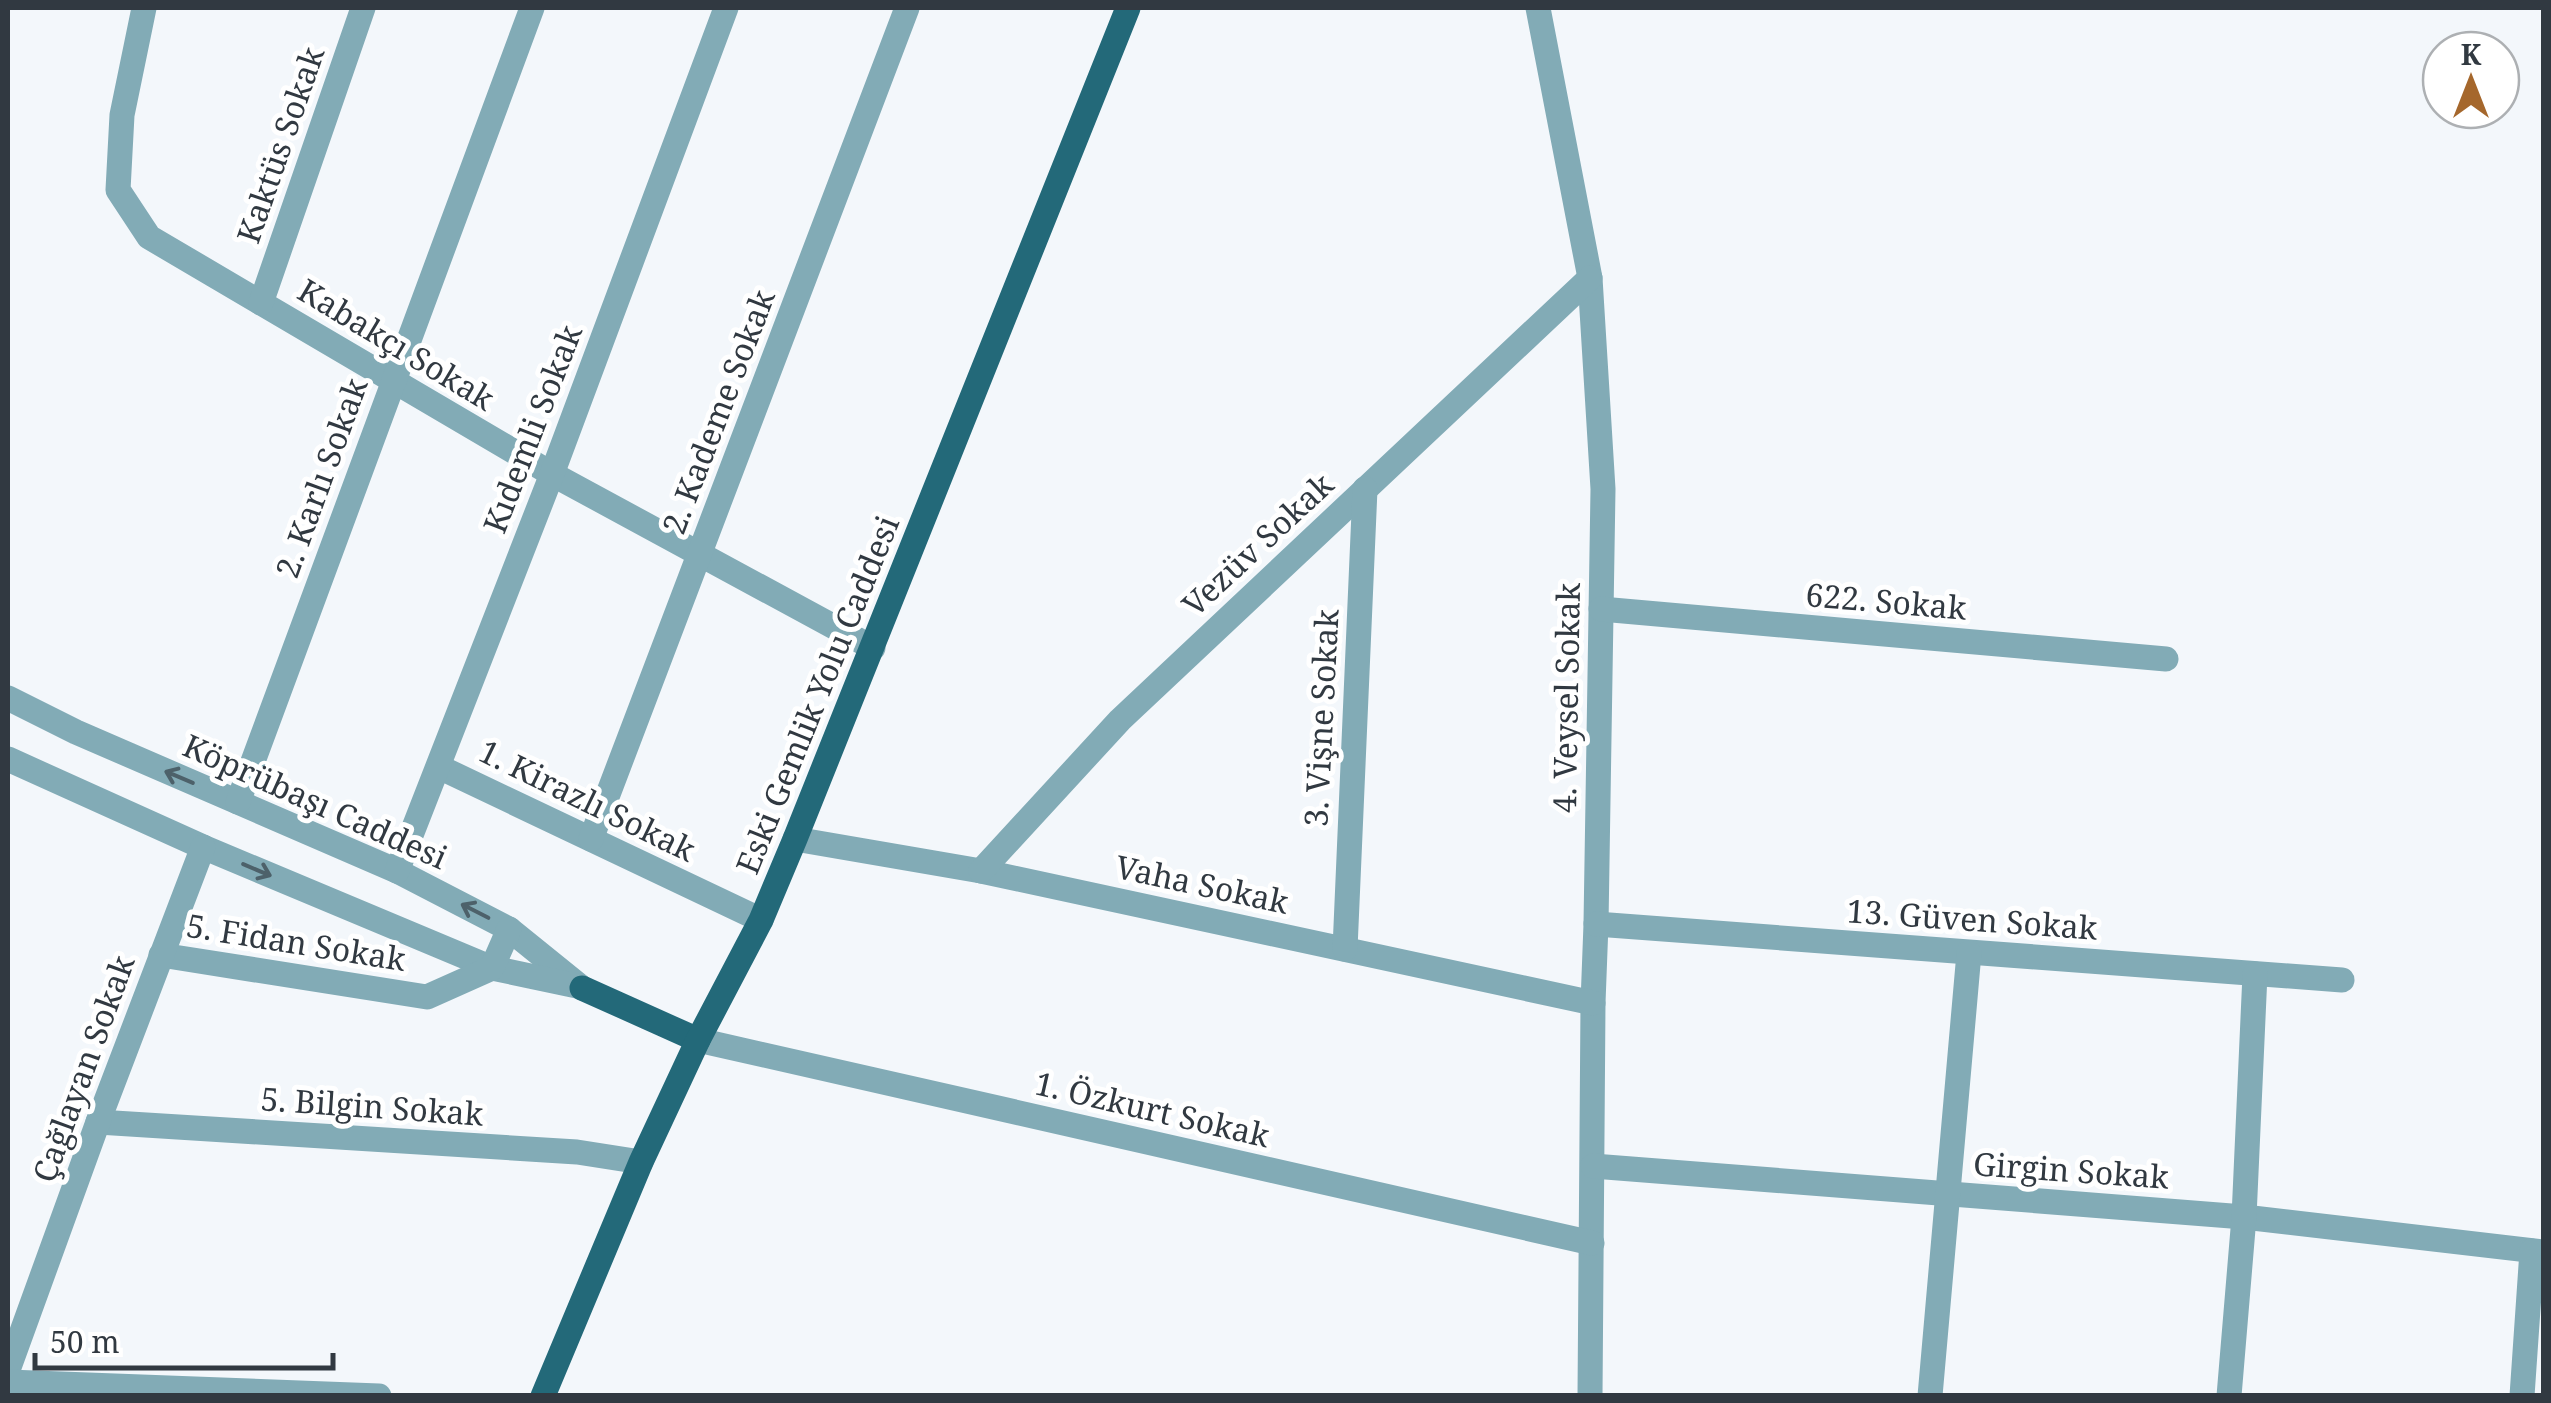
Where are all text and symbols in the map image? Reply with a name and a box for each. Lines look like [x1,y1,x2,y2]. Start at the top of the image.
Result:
north arrow [2421,30,2521,130]
text: K [2461,35,2482,73]
street label: Kaktüs Sokak [226,40,333,248]
street label: Kabakçı Sokak [291,268,503,419]
street label: 2. Kademe Sokak [651,283,784,540]
street label: Kıdemli Sokak [472,318,591,539]
street label: 2. Karlı Sokak [265,371,377,583]
street label: Vezüv Sokak [1172,463,1342,625]
street label: Eski Gemlik Yolu Caddesi [725,509,908,880]
street label: 622. Sokak [1804,572,1969,629]
street label: 4. Veysel Sokak [1542,582,1589,813]
street label: 3. Vişne Sokak [1293,608,1348,828]
street label: Köprübaşı Caddesi [177,723,454,878]
street label: 1. Kirazlı Sokak [472,729,703,871]
one-way arrow [164,767,195,785]
street label: Vaha Sokak [1112,844,1293,923]
one-way arrow [241,862,272,880]
street label: 13. Güven Sokak [1845,888,2099,949]
one-way arrow [460,901,490,920]
street label: 5. Fidan Sokak [184,903,409,980]
street label: Çağlayan Sokak [22,949,144,1188]
street label: 1. Özkurt Sokak [1031,1061,1274,1156]
street label: 5. Bilgin Sokak [259,1076,485,1135]
street label: Girgin Sokak [1972,1141,2171,1198]
scale bar [35,1308,332,1370]
text: 50 m [50,1321,120,1362]

